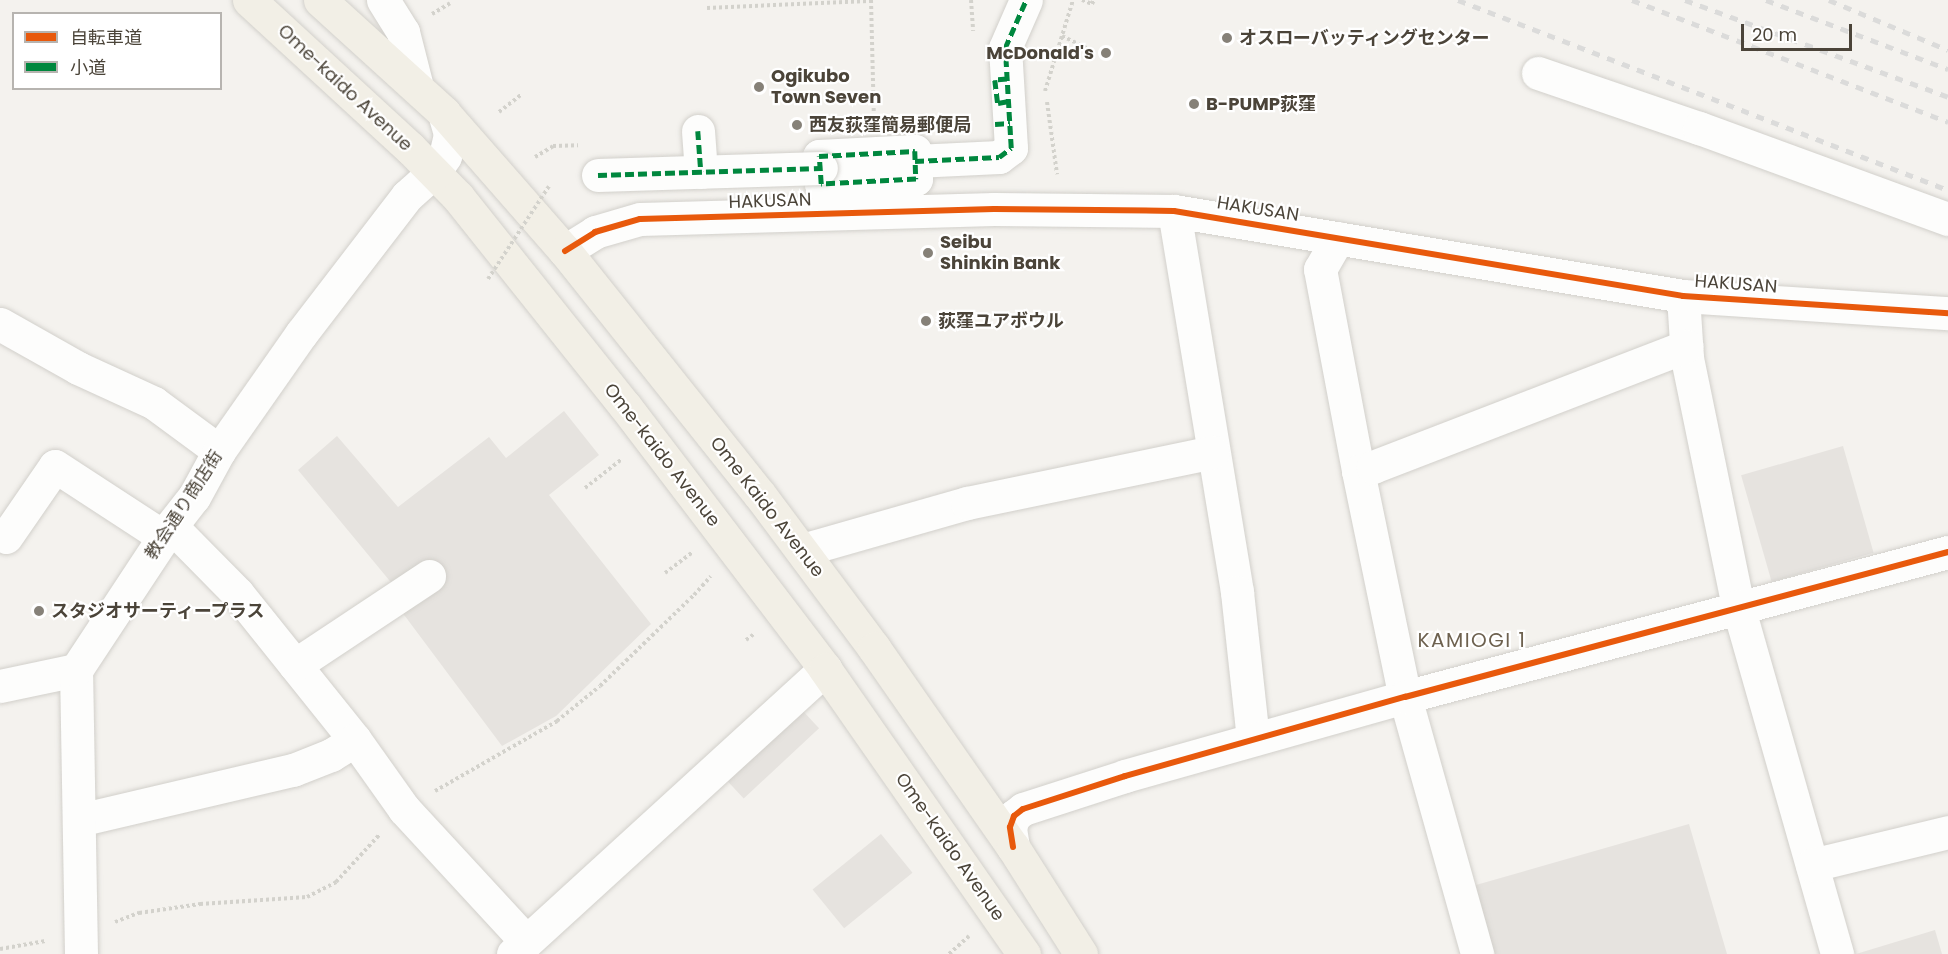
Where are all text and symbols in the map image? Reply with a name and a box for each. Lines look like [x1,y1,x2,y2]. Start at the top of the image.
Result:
legend [12,12,222,90]
scale bar [1744,12,1855,50]
street label: Ome-kaido Avenue [273,20,417,156]
text: 20 m [1752,22,1797,47]
text: 自転車道 [70,25,142,50]
place label: オスローバッティングセンター [1239,27,1491,49]
marker: オスローバッティングセンター [1220,31,1234,45]
place label: McDonald's [986,42,1094,64]
marker: McDonald's [1099,46,1113,60]
text: 小道 [70,55,106,80]
place label: Ogikubo Town Seven [771,66,881,109]
marker: Ogikubo Town Seven [752,80,766,94]
place label: B-PUMP荻窪 [1206,93,1316,115]
marker: B-PUMP荻窪 [1187,97,1201,111]
place label: 西友荻窪簡易郵便局 [809,114,971,136]
marker: 西友荻窪簡易郵便局 [790,118,804,132]
street label: HAKUSAN [728,189,812,213]
street label: HAKUSAN [1215,192,1301,226]
place label: Seibu Shinkin Bank [940,232,1060,274]
marker: Seibu Shinkin Bank [921,246,935,260]
street label: HAKUSAN [1694,270,1778,298]
place label: 荻窪ユアボウル [938,310,1064,332]
marker: 荻窪ユアボウル [919,314,933,328]
street label: Ome-kaido Avenue [599,379,725,531]
street label: Ome Kaido Avenue [706,433,828,581]
street label: 教会通り商店街 [141,446,227,564]
place label: スタジオサーティープラス [51,600,267,622]
marker: スタジオサーティープラス [32,604,46,618]
district label: KAMIOGI 1 [1417,628,1527,652]
street label: Ome-kaido Avenue [891,769,1009,925]

